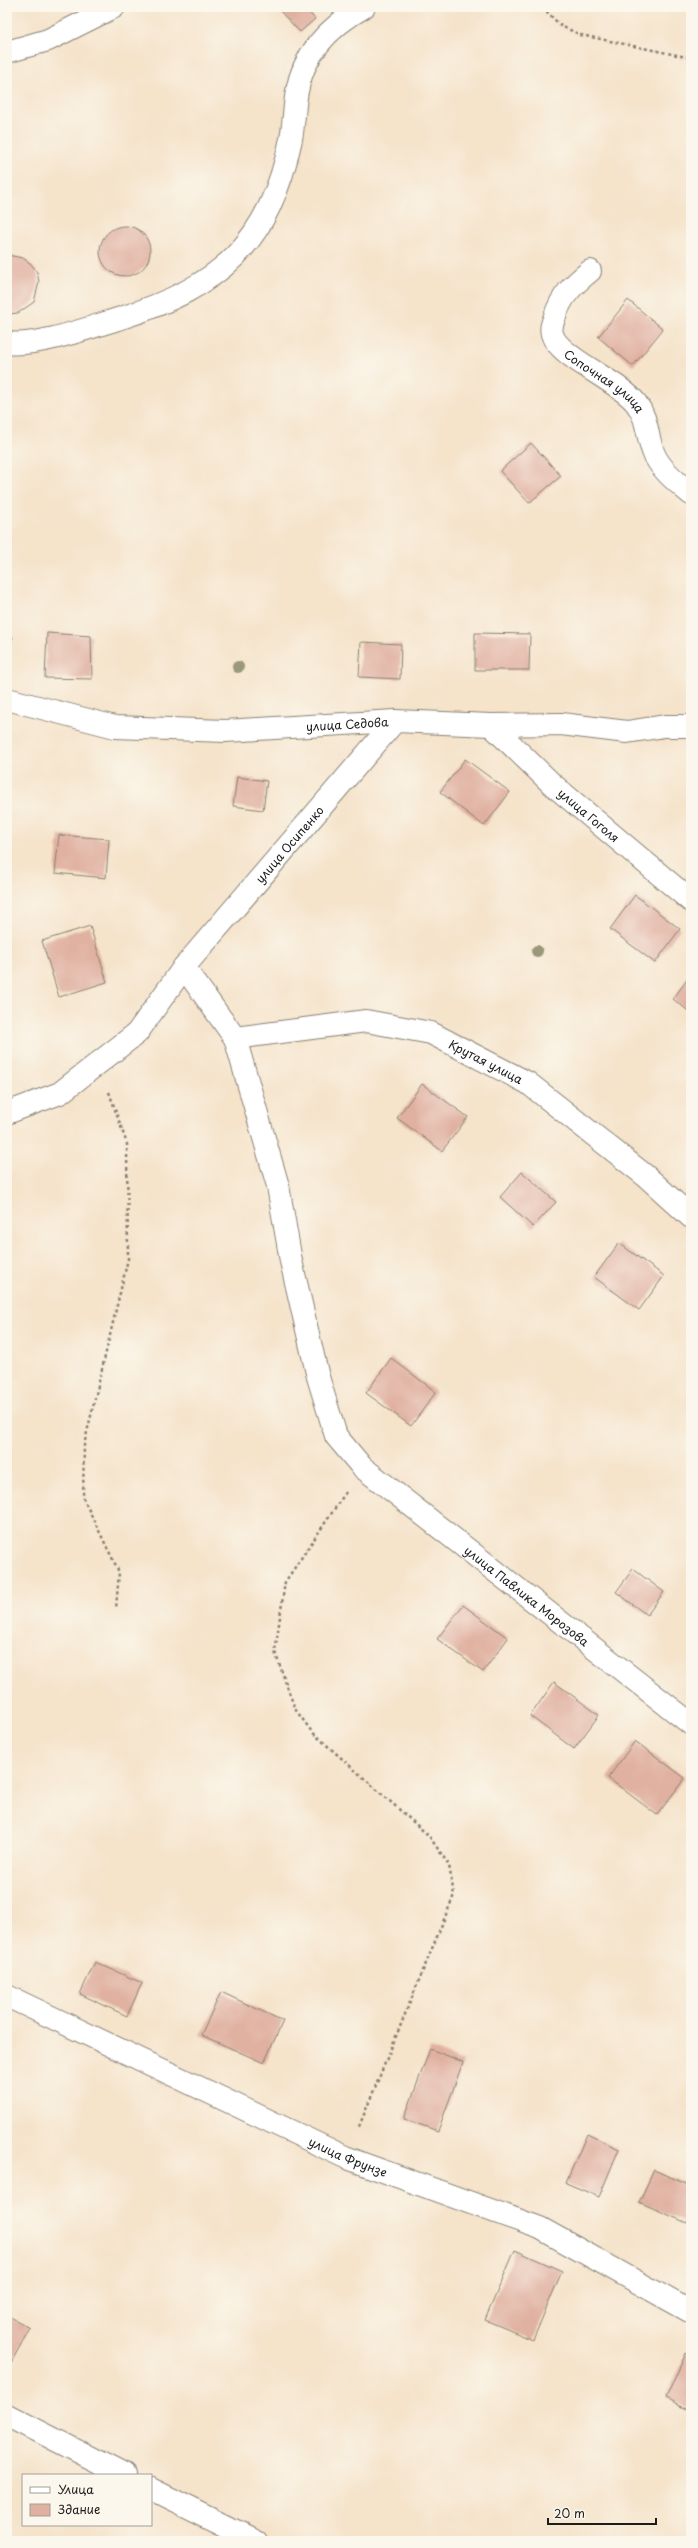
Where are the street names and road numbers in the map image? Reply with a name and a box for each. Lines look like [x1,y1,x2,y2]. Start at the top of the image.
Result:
street label: Сопочная улица [560,345,649,416]
street label: улица Седова [305,712,389,735]
street label: улица Гоголя [554,784,624,846]
street label: улица Осипенко [251,801,328,887]
street label: Крутая улица [446,1035,527,1088]
street label: улица Павлика Морозова [461,1541,593,1650]
street label: улица Фрунзе [306,2132,390,2181]

